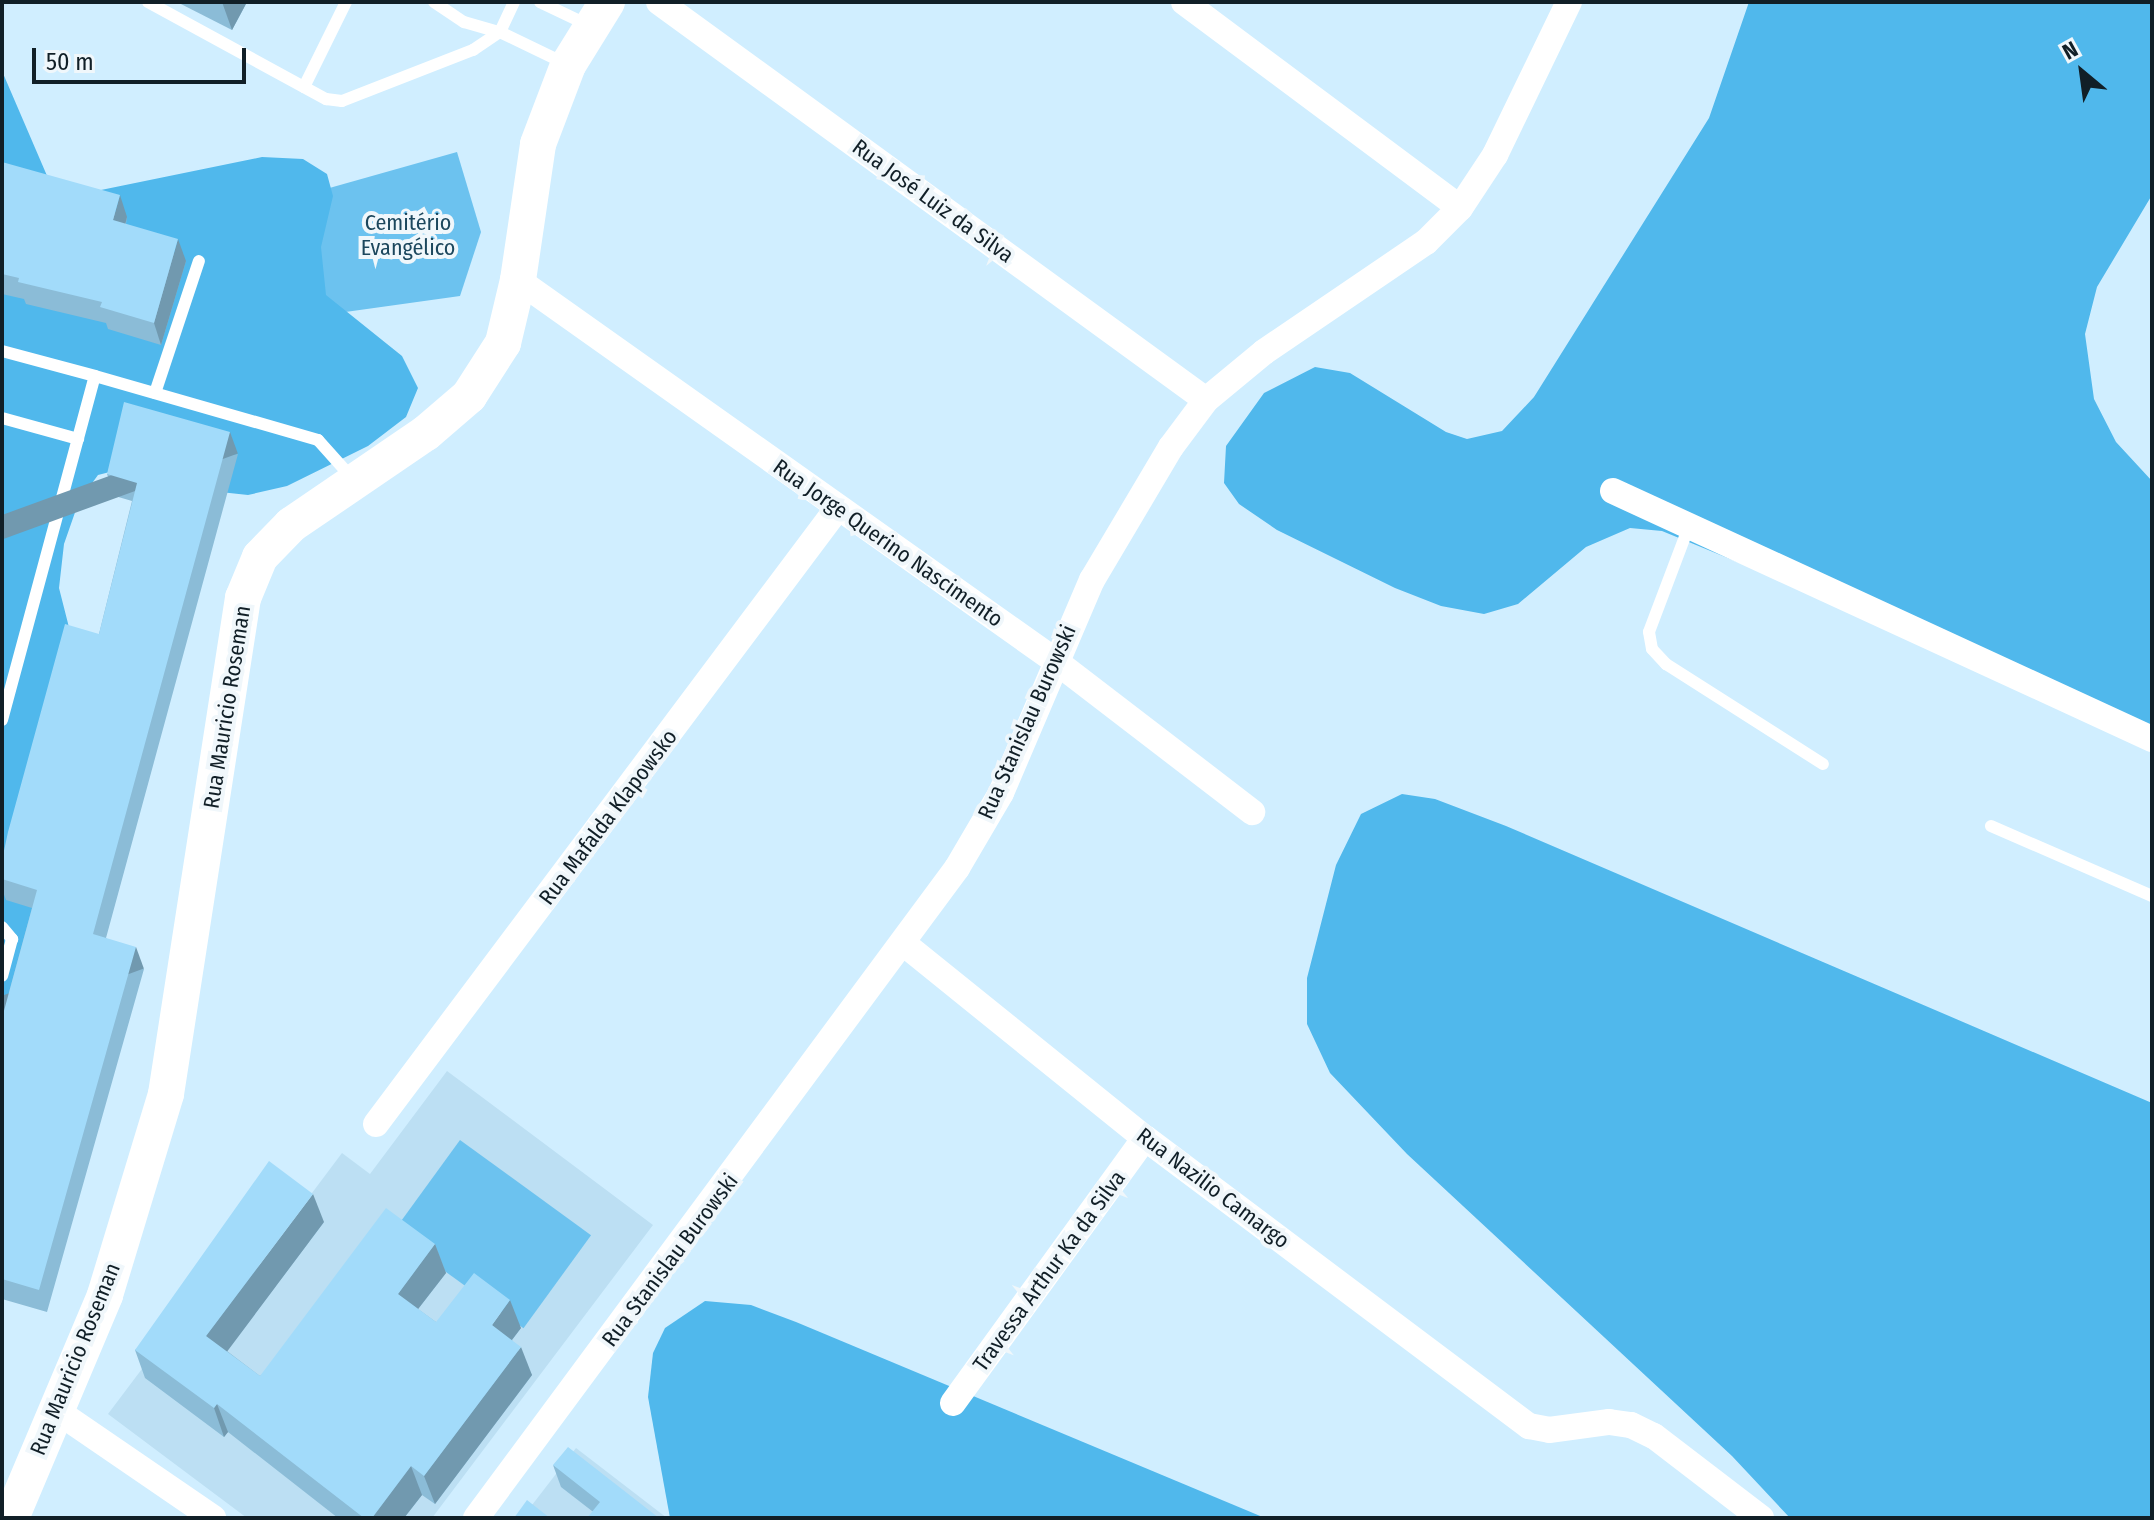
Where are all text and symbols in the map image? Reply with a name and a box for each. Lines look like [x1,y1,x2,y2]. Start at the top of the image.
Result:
scale bar [36,32,250,82]
north arrow [2042,32,2122,112]
text: N [2058,36,2082,66]
text: 50 m [46,48,94,76]
street label: Rua José Luiz da Silva [847,134,1019,268]
park label: Cemitério Evangélico [361,209,455,260]
street label: Rua Jorge Querino Nascimento [768,454,1008,632]
street label: Rua Mauricio Roseman [198,604,256,810]
street label: Rua Stanislau Burowski [972,621,1082,823]
street label: Rua Mafalda Klapowsko [533,724,683,910]
street label: Rua Nazilio Camargo [1131,1122,1295,1254]
street label: Travessa Arthur Ka da Silva [967,1165,1131,1377]
street label: Rua Stanislau Burowski [596,1168,744,1352]
street label: Rua Mauricio Roseman [24,1259,126,1459]

